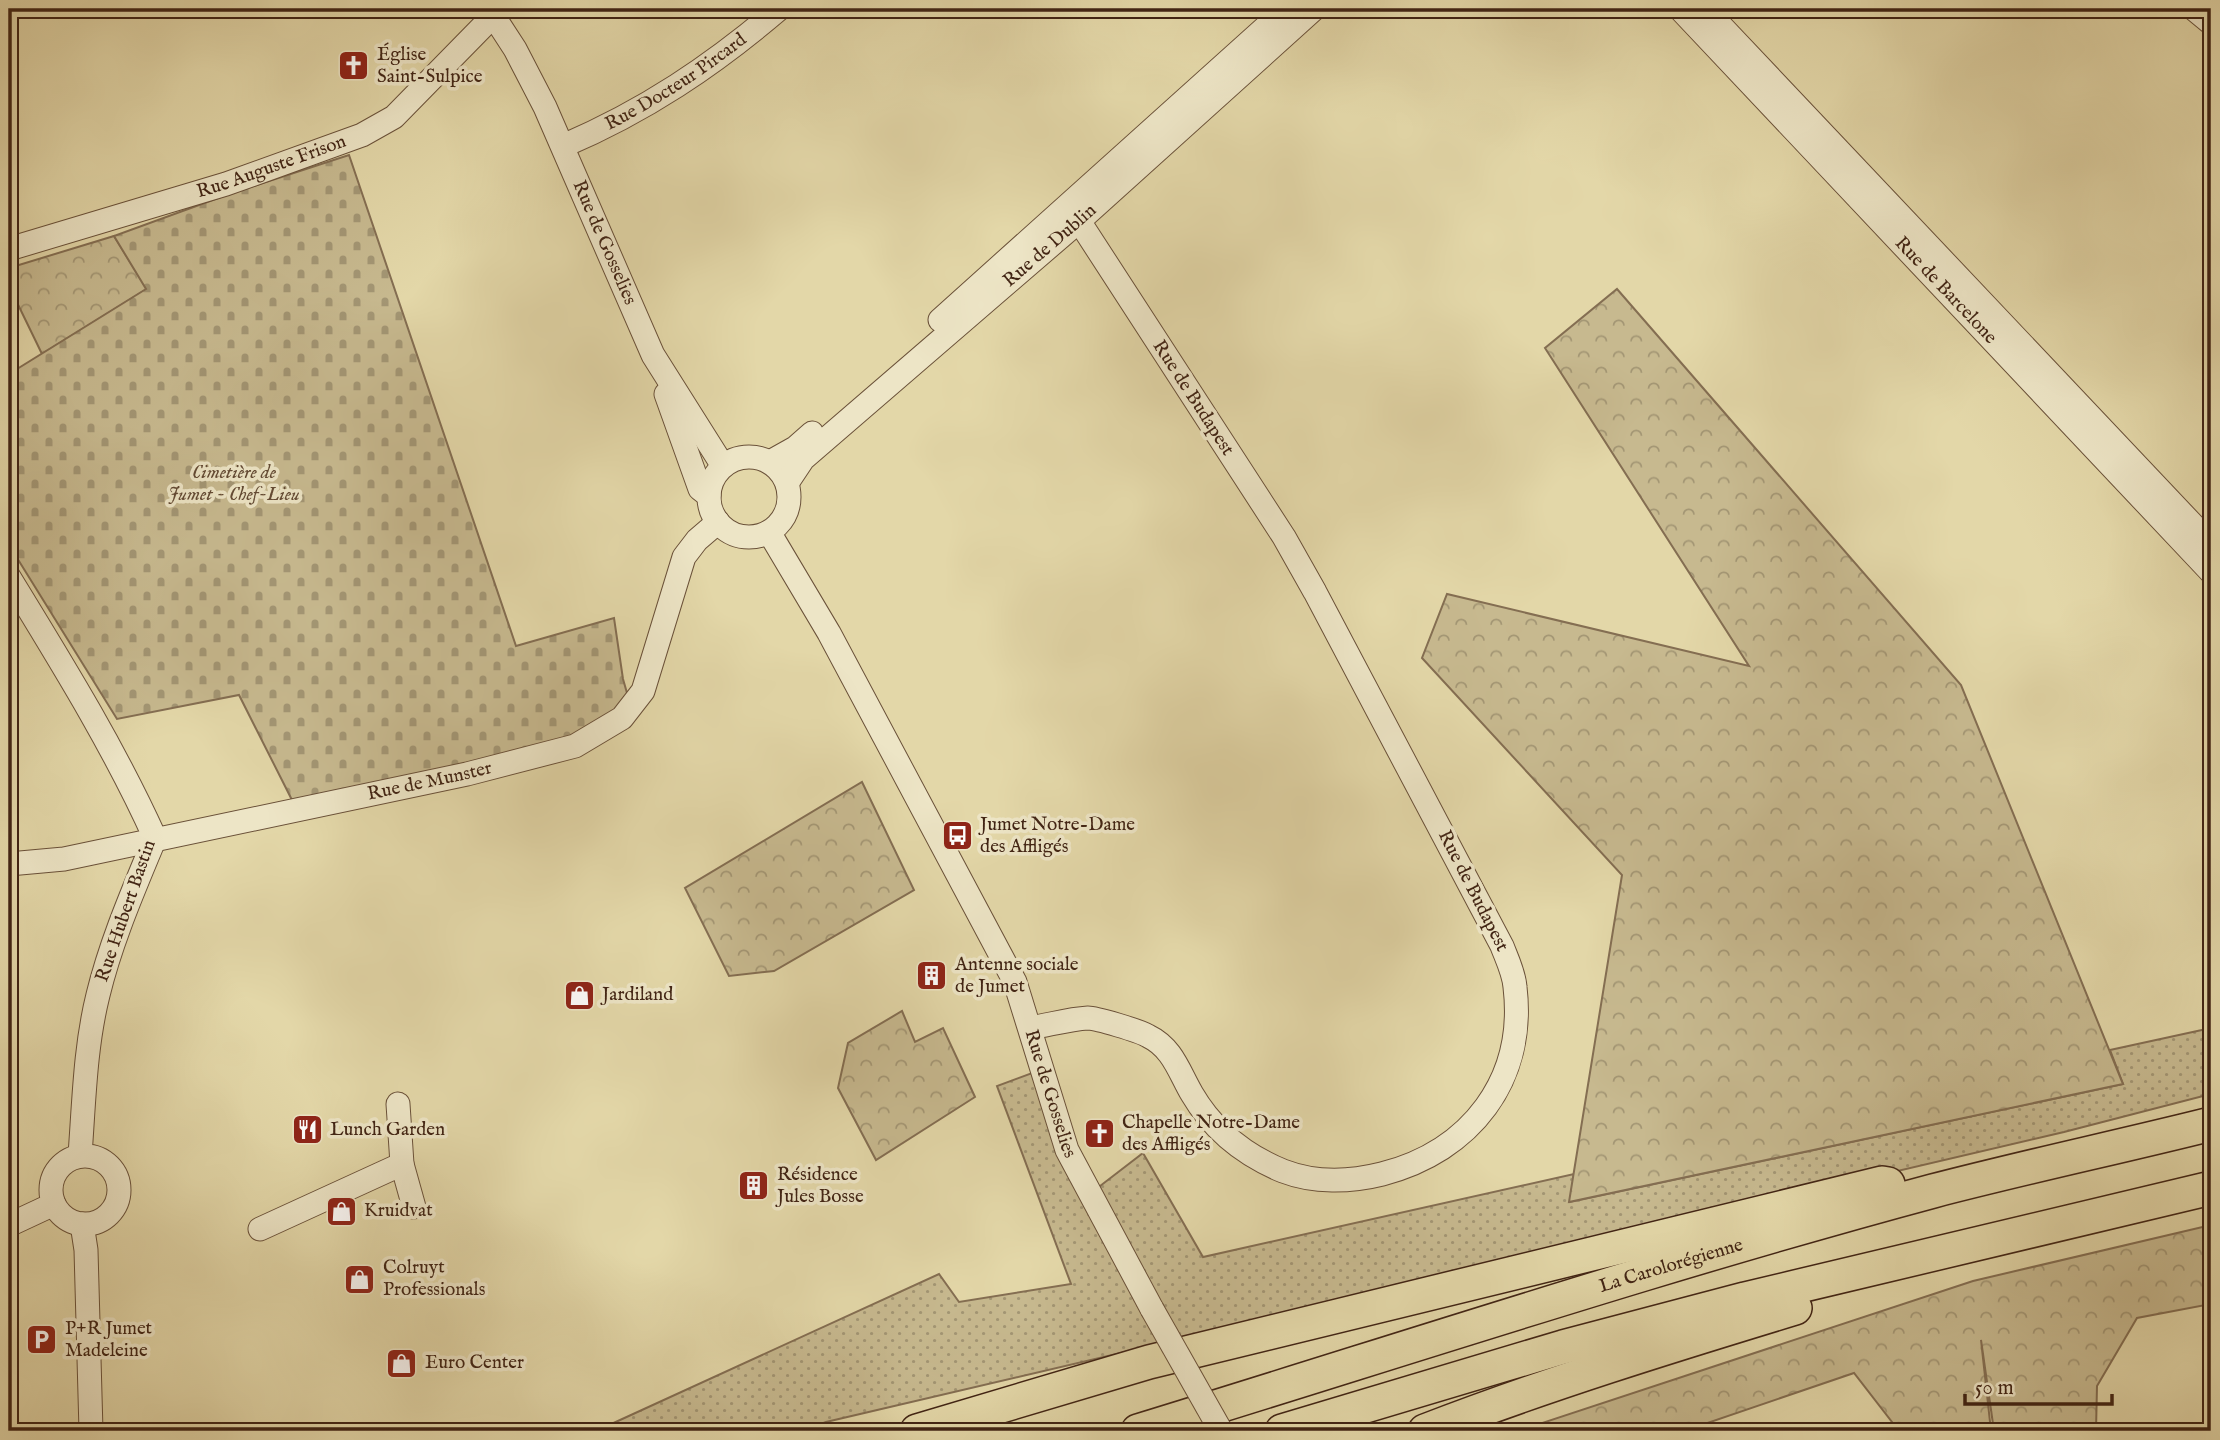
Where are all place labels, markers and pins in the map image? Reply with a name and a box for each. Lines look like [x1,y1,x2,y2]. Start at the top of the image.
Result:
place label: Église Saint-Sulpice [377,42,483,89]
church icon: Église Saint-Sulpice [337,49,371,83]
place label: Jumet Notre-Dame des Affligés [978,813,1135,859]
bus stop icon: Jumet Notre-Dame des Affligés [940,819,974,853]
place label: Antenne sociale de Jumet [954,953,1079,999]
building icon: Antenne sociale de Jumet [915,959,949,993]
shop icon: Jardiland [562,978,596,1012]
place label: Jardiland [600,983,674,1007]
place label: Chapelle Notre-Dame des Affligés [1122,1111,1300,1157]
restaurant icon: Lunch Garden [290,1113,324,1147]
church icon: Chapelle Notre-Dame des Affligés [1082,1117,1116,1151]
place label: Lunch Garden [330,1118,445,1142]
place label: Résidence Jules Bosse [775,1163,864,1209]
building icon: Résidence Jules Bosse [737,1169,771,1203]
shop icon: Kruidvat [324,1194,358,1228]
place label: Kruidvat [364,1199,433,1223]
place label: Colruyt Professionals [383,1256,485,1302]
shop icon: Colruyt Professionals [343,1262,377,1296]
place label: P+R Jumet Madeleine [65,1317,153,1363]
parking icon: P+R Jumet Madeleine [25,1323,59,1357]
shop icon: Euro Center [385,1346,419,1380]
place label: Euro Center [425,1351,524,1375]

